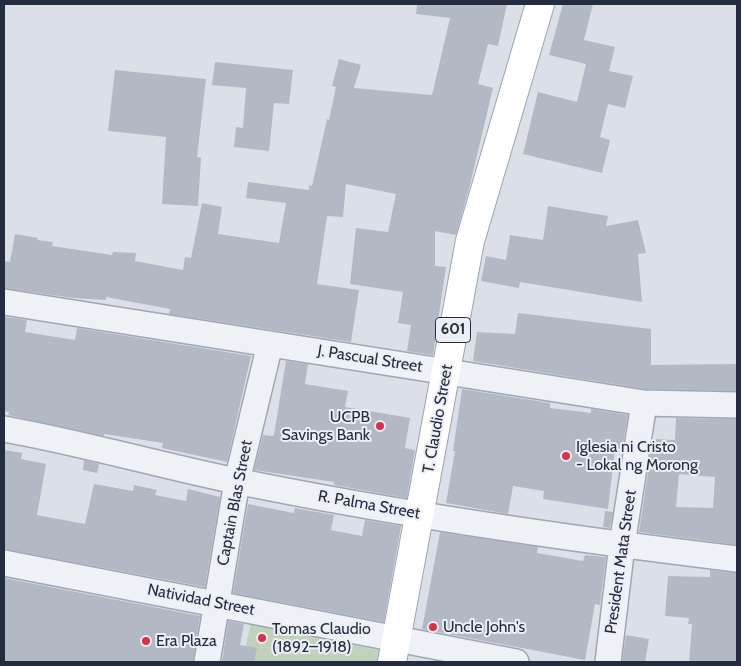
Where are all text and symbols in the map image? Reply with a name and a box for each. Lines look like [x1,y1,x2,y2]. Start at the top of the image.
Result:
road number: 601 [436,318,470,342]
street label: J. Pascual Street [316,341,424,377]
street label: T. Claudio Street [419,363,457,475]
place label: UCPB Savings Bank [282,407,370,445]
marker: UCPB Savings Bank [374,420,386,432]
place label: Iglesia ni Cristo - Lokal ng Morong [576,437,698,475]
street label: Captain Blas Street [213,439,257,567]
marker: Iglesia ni Cristo - Lokal ng Morong [560,450,572,462]
street label: R. Palma Street [316,487,422,523]
street label: President Mata Street [601,489,641,635]
street label: Natividad Street [146,580,256,620]
place label: Uncle John's [443,617,525,637]
place label: Tomas Claudio (1892–1918) [272,619,371,657]
marker: Uncle John's [427,621,439,633]
place label: Era Plaza [156,631,217,651]
marker: Tomas Claudio (1892–1918) [256,632,268,644]
marker: Era Plaza [140,635,152,647]

